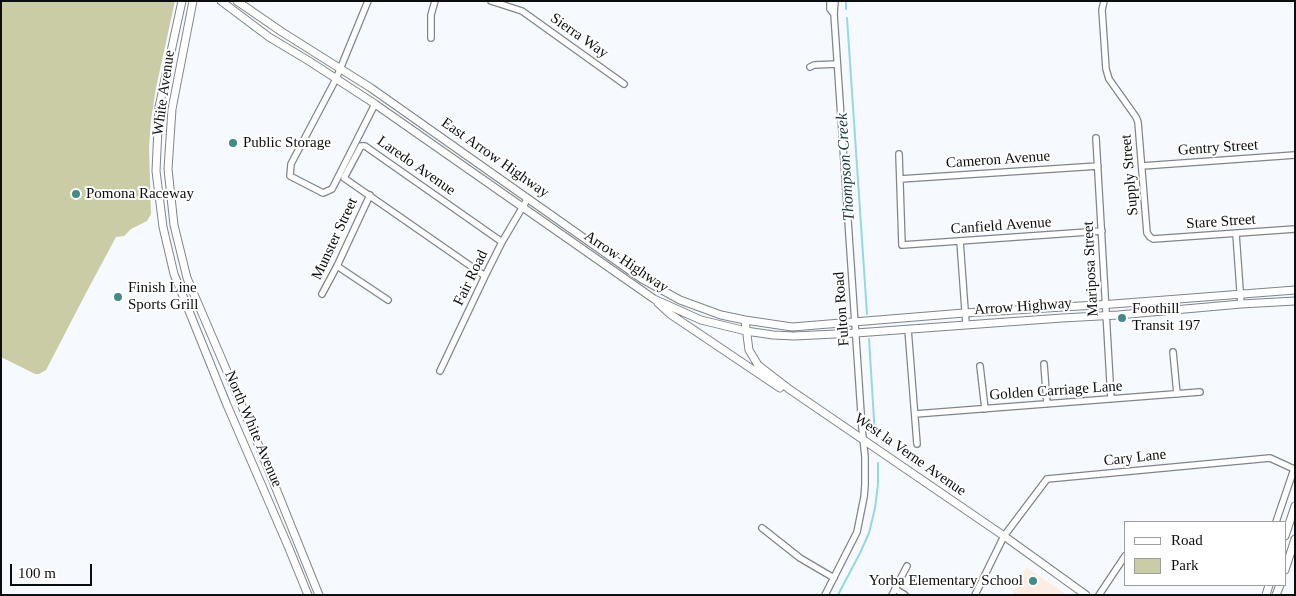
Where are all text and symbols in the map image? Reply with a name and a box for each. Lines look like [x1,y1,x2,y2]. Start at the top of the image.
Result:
street label: Sierra Way [547,10,611,62]
street label: White Avenue [149,49,179,137]
water label: Thompson Creek [833,112,859,222]
street label: East Arrow Highway [438,114,552,202]
street label: Laredo Avenue [373,132,459,200]
place label: Public Storage [243,134,331,152]
street label: Supply Street [1117,134,1143,216]
street label: Gentry Street [1177,136,1259,160]
marker: Public Storage [227,137,239,149]
street label: Cameron Avenue [945,147,1051,173]
place label: Pomona Raceway [86,185,194,203]
marker: Pomona Raceway [70,188,82,200]
street label: Munster Street [308,195,362,283]
street label: Stare Street [1186,211,1256,233]
street label: Canfield Avenue [950,214,1052,238]
street label: Mariposa Street [1080,221,1102,317]
street label: Arrow Highway [580,227,672,297]
street label: Fair Road [450,247,492,309]
street label: Fulton Road [830,271,854,347]
place label: Finish Line Sports Grill [128,279,198,314]
marker: Finish Line Sports Grill [112,291,124,303]
street label: Arrow Highway [974,295,1072,319]
place label: Foothill Transit 197 [1132,300,1200,335]
marker: Foothill Transit 197 [1116,312,1128,324]
street label: North White Avenue [220,368,286,490]
street label: Golden Carriage Lane [989,377,1123,405]
street label: West la Verne Avenue [851,410,969,500]
street label: Cary Lane [1103,446,1167,470]
legend [1124,521,1286,586]
text: Road [1171,532,1203,548]
scale bar [12,554,95,586]
text: Park [1171,557,1199,573]
text: 100 m [18,565,56,581]
place label: Yorba Elementary School [869,572,1023,590]
marker: Yorba Elementary School [1027,575,1039,587]

